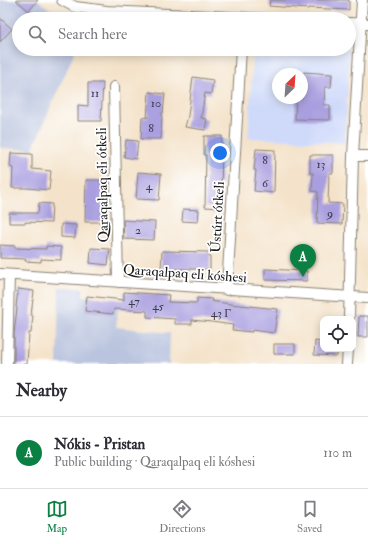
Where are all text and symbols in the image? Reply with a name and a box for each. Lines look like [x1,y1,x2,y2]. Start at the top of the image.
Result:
search box [12,12,356,56]
icon: search [26,23,48,45]
text: Search here [58,25,127,44]
north arrow [272,68,308,104]
house number: 11 [91,86,99,101]
house number: 10 [151,96,161,111]
house number: 8 [148,121,154,136]
street label: Qaraqalpaq eli ótkeli [93,127,113,243]
your location [210,143,230,163]
house number: 8 [262,153,268,168]
house number: 13 [317,157,325,172]
house number: 6 [262,176,269,191]
house number: 4 [146,179,153,194]
street label: Ústúrt ótkeli [207,181,228,253]
house number: 9 [326,206,333,221]
house number: 2 [135,223,141,238]
pin: A [290,244,316,277]
street label: Qaraqalpaq eli kóshesi [122,261,248,287]
house number: 47 [128,294,140,309]
house number: 45 [152,299,165,314]
house number: 43 Г [211,306,231,321]
map controls [320,316,356,352]
button: locate [320,316,356,352]
text: Nearby [16,380,67,401]
text: Nókis - Pristan [54,435,145,454]
text: A [25,445,33,461]
text: 110 m [323,445,352,461]
text: Public building · Qaraqalpaq eli kóshesi [54,454,255,470]
tab: Map [46,498,68,535]
tab: Directions [159,498,206,535]
tab: Saved [297,498,322,535]

